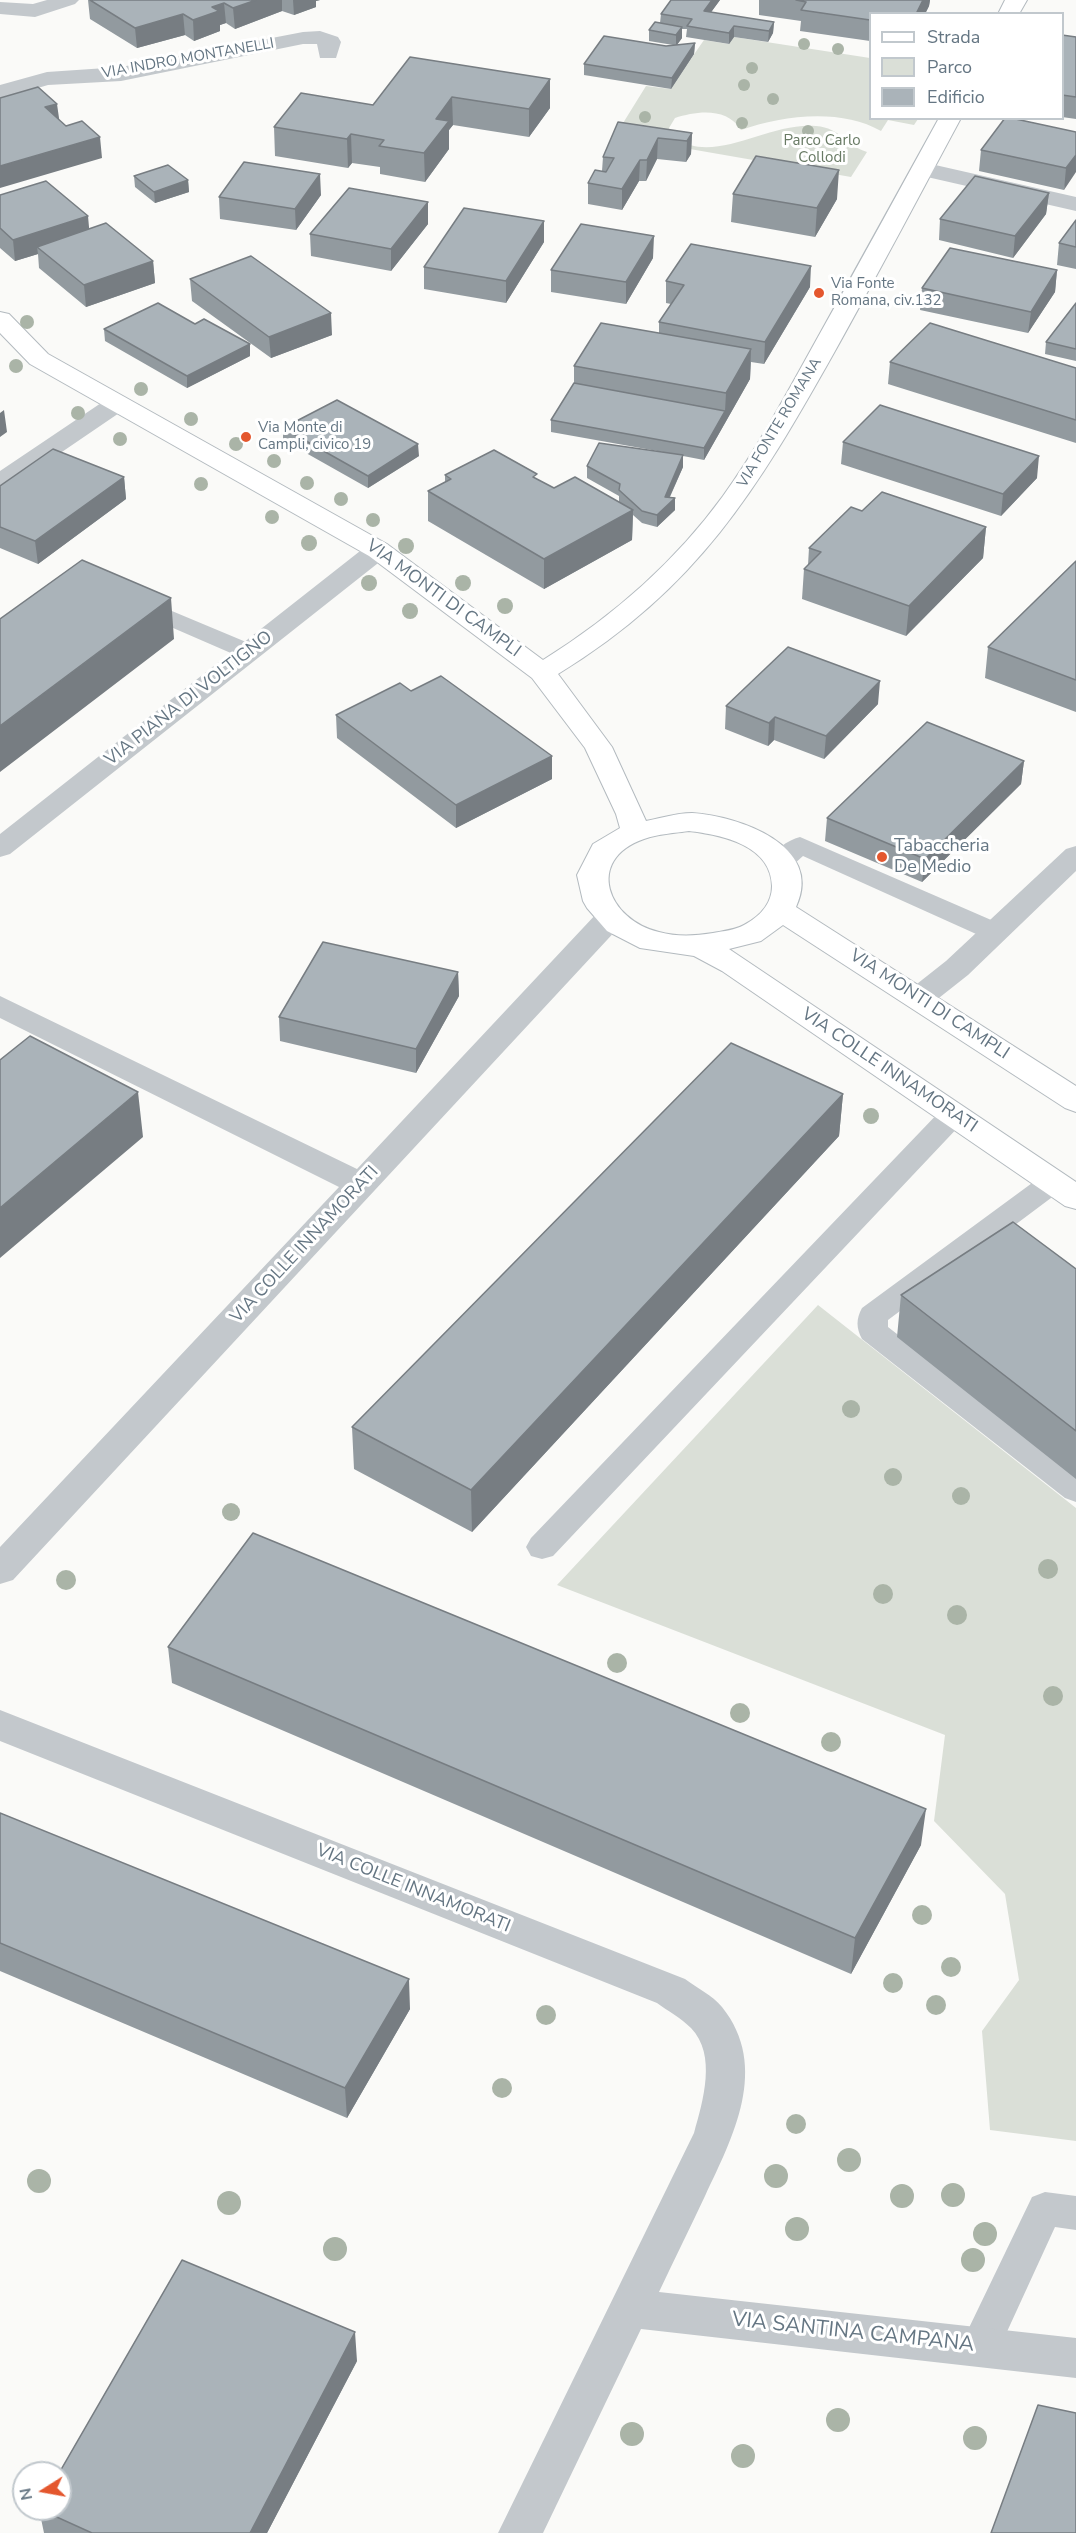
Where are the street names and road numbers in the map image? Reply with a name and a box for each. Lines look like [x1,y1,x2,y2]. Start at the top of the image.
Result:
street label: VIA INDRO MONTANELLI [100,35,276,83]
street label: VIA FONTE ROMANA [734,355,826,491]
street label: VIA MONTI DI CAMPLI [361,536,525,662]
street label: VIA PIANA DI VOLTIGNO [101,627,277,771]
street label: VIA MONTI DI CAMPLI [845,945,1013,1065]
street label: VIA COLLE INNAMORATI [797,1004,981,1138]
street label: VIA COLLE INNAMORATI [226,1162,384,1328]
street label: VIA COLLE INNAMORATI [313,1840,513,1938]
street label: VIA SANTINA CAMPANA [731,2308,975,2358]

